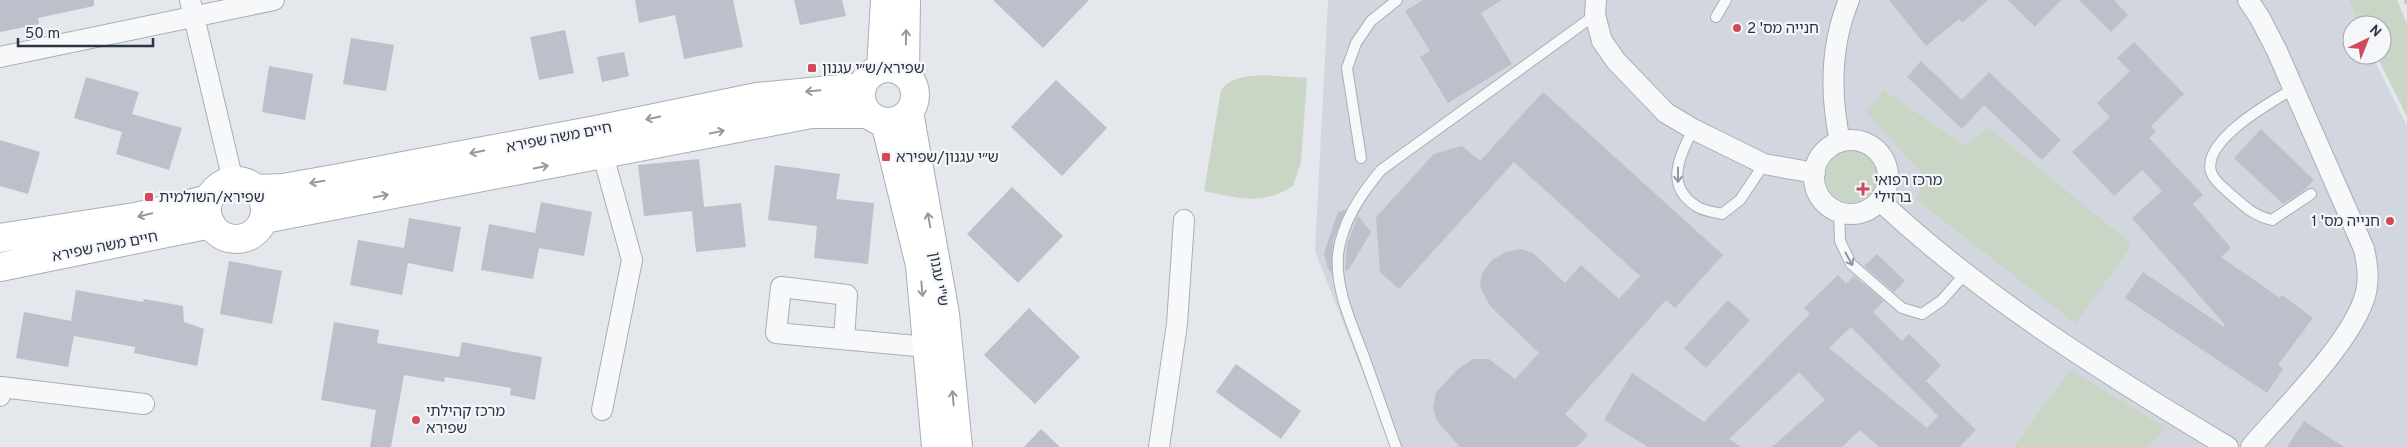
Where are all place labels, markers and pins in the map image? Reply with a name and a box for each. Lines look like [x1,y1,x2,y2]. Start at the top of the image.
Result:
place label: חנייה מס' 2 [1747,20,1819,39]
marker: חנייה מס' 2 [1731,22,1743,34]
place label: שפירא/ש״י עגנון [822,60,925,79]
marker: שפירא/ש״י עגנון [806,62,818,74]
place label: ש״י עגנון/שפירא [896,149,999,168]
marker: ש״י עגנון/שפירא [880,151,892,163]
place label: מרכז רפואי ברזילי [1874,172,1943,208]
marker: מרכז רפואי ברזילי [1856,182,1870,196]
place label: שפירא/השולמית [159,189,265,208]
marker: שפירא/השולמית [143,191,155,203]
place label: חנייה מס' 1 [2312,213,2380,232]
marker: חנייה מס' 1 [2384,215,2396,227]
place label: מרכז קהילתי שפירא [426,403,505,439]
marker: מרכז קהילתי שפירא [410,414,422,426]

